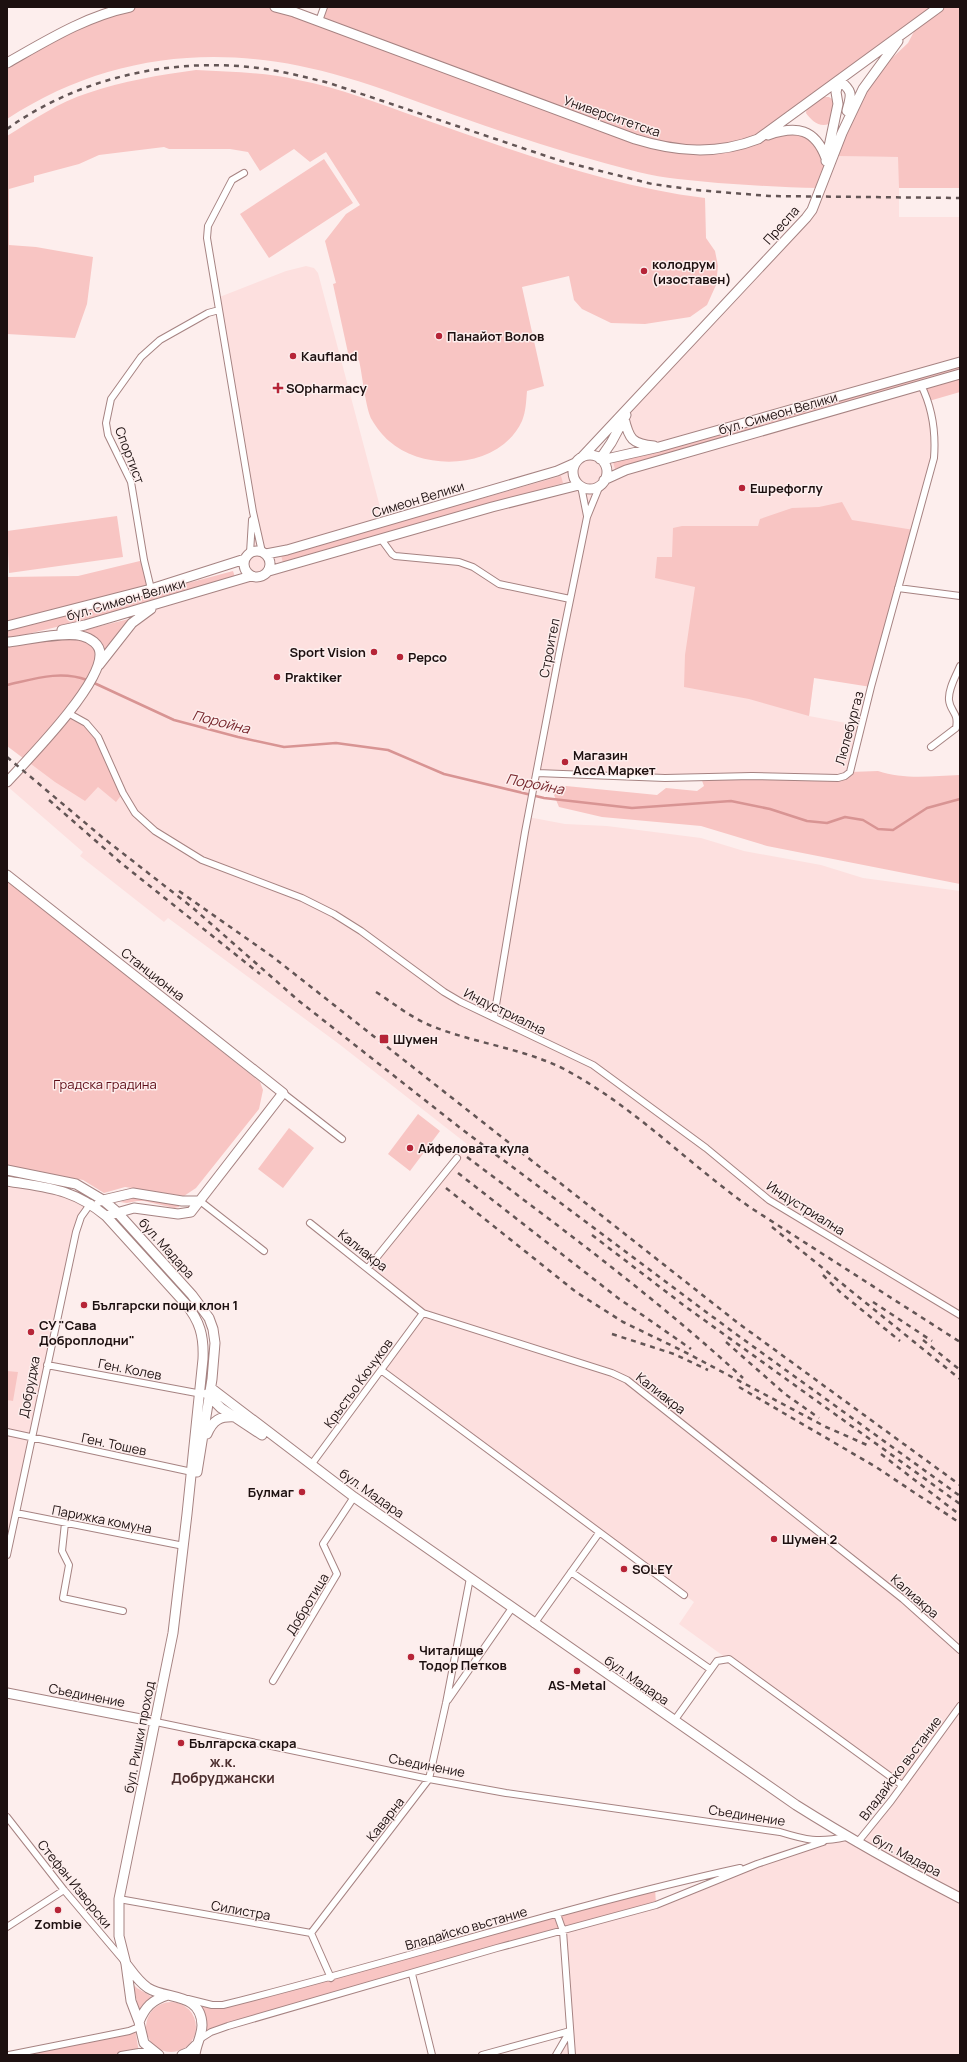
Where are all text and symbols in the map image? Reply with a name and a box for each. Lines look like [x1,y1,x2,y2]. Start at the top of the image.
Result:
street label: Университетска [561,91,663,141]
street label: Преспа [759,202,803,248]
place label: колодрум (изоставен) [652,255,731,288]
marker: колодрум (изоставен) [639,266,649,276]
place label: Панайот Волов [447,327,544,345]
marker: Панайот Волов [434,331,444,341]
place label: Kaufland [301,347,358,365]
marker: Kaufland [288,351,298,361]
place label: SOpharmacy [286,379,368,397]
marker: SOpharmacy [273,383,283,393]
street label: бул. Симеон Велики [716,387,840,439]
street label: Спортист [111,424,149,486]
street label: Симеон Велики [370,476,466,522]
place label: Ешрефоглу [750,479,824,497]
marker: Ешрефоглу [737,483,747,493]
street label: бул. Симеон Велики [64,573,188,625]
street label: Строител [534,617,564,679]
place label: Sport Vision [289,643,366,661]
marker: Sport Vision [369,647,379,657]
place label: Pepco [408,648,447,666]
marker: Pepco [395,652,405,662]
place label: Praktiker [285,668,342,686]
marker: Praktiker [272,672,282,682]
street label: Люлебургаз [830,689,868,767]
water label: Поройна [190,705,253,738]
place label: Магазин АссА Маркет [573,746,656,779]
marker: Магазин АссА Маркет [560,757,570,767]
water label: Поройна [505,769,567,799]
street label: Станционна [117,943,189,1005]
street label: Индустриална [461,983,549,1039]
place label: Шумен [393,1030,438,1048]
marker: Шумен [378,1033,390,1045]
park label: Градска градина [53,1075,157,1093]
place label: Айфеловата кула [418,1139,529,1157]
marker: Айфеловата кула [405,1143,415,1153]
street label: Индустриална [763,1177,849,1239]
street label: бул. Мадара [135,1214,199,1282]
street label: Калиакра [334,1225,392,1275]
place label: Български пощи клон 1 [92,1296,238,1314]
marker: Български пощи клон 1 [79,1300,89,1310]
place label: СУ "Сава Доброплодни" [39,1316,135,1349]
marker: СУ "Сава Доброплодни" [26,1327,36,1337]
street label: Кръстьо Кючуков [319,1335,397,1431]
street label: Добруджа [14,1354,44,1420]
street label: Ген. Колев [97,1354,163,1384]
street label: Калиакра [632,1368,690,1418]
street label: Ген. Тошев [80,1428,148,1460]
street label: бул. Мадара [336,1464,408,1522]
place label: Булмаг [248,1483,294,1501]
marker: Булмаг [297,1487,307,1497]
street label: Парижка комуна [51,1500,153,1538]
place label: Шумен 2 [782,1530,838,1548]
marker: Шумен 2 [769,1534,779,1544]
place label: SOLEY [632,1560,673,1578]
marker: SOLEY [619,1564,629,1574]
street label: Добротица [281,1570,333,1638]
street label: Калиакра [887,1570,943,1622]
place label: Читалище Тодор Петков [419,1641,507,1674]
street label: бул. Мадара [601,1651,673,1709]
marker: Читалище Тодор Петков [406,1652,416,1662]
marker: AS-Metal [572,1666,582,1676]
place label: AS-Metal [548,1676,606,1694]
street label: Съединение [47,1679,127,1711]
street label: бул. Ришки проход [119,1679,159,1794]
street label: Владайско въстание [855,1712,945,1824]
place label: Българска скара [189,1734,297,1752]
marker: Българска скара [176,1738,186,1748]
street label: Съединение [387,1749,467,1781]
district label: ж.к. Добруджански [171,1752,275,1787]
street label: Каварна [362,1793,408,1845]
street label: Съединение [707,1800,787,1830]
street label: бул. Мадара [869,1829,945,1881]
street label: Стефан Изворски [34,1836,116,1932]
street label: Силистра [210,1896,272,1924]
street label: Владайско въстание [403,1902,530,1954]
marker: Zombie [53,1905,63,1915]
place label: Zombie [34,1915,82,1933]

